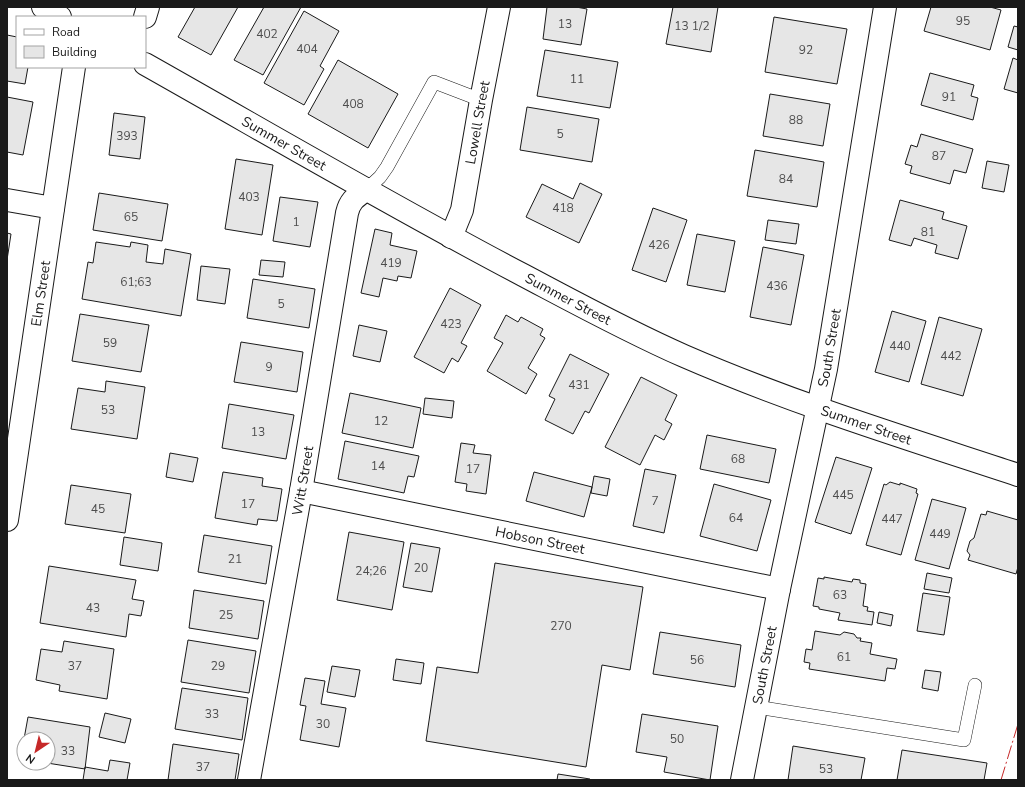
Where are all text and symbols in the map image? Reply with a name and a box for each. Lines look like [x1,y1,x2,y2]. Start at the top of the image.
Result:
house number: 95 [956,13,970,29]
legend [16,16,146,68]
house number: 13 [558,16,572,32]
house number: 13 1/2 [674,18,710,34]
text: Road [52,24,80,40]
house number: 402 [256,26,278,42]
house number: 404 [296,41,318,57]
house number: 92 [799,42,813,58]
text: Building [52,44,97,60]
house number: 11 [570,71,584,87]
street label: Lowell Street [461,79,495,166]
house number: 91 [942,89,956,105]
house number: 408 [342,96,364,112]
street label: Summer Street [238,112,330,175]
house number: 88 [789,112,803,128]
house number: 5 [556,126,564,142]
house number: 393 [116,128,138,144]
house number: 87 [932,148,946,164]
house number: 84 [779,171,793,187]
house number: 403 [238,189,260,205]
house number: 418 [552,200,574,216]
house number: 65 [124,209,138,225]
house number: 1 [292,214,300,230]
house number: 81 [921,224,935,240]
house number: 426 [648,237,670,253]
house number: 419 [380,255,402,271]
street label: Elm Street [27,259,55,328]
street label: Summer Street [522,269,614,330]
house number: 61;63 [120,274,152,290]
house number: 436 [766,278,788,294]
house number: 5 [277,296,285,312]
street label: South Street [813,307,846,389]
house number: 423 [440,316,462,332]
house number: 59 [103,335,117,351]
house number: 440 [889,338,911,354]
house number: 442 [940,348,962,364]
house number: 9 [265,359,273,375]
house number: 431 [568,377,590,393]
street label: Summer Street [818,401,914,449]
house number: 53 [101,402,115,418]
house number: 12 [374,413,388,429]
house number: 13 [251,424,265,440]
street label: Witt Street [288,445,318,517]
house number: 68 [731,451,745,467]
house number: 14 [371,458,385,474]
house number: 17 [466,461,480,477]
house number: 445 [832,487,854,503]
house number: 7 [651,493,659,509]
house number: 17 [241,496,255,512]
house number: 45 [91,501,105,517]
house number: 64 [729,510,743,526]
house number: 447 [881,511,903,527]
street label: Hobson Street [493,522,586,559]
house number: 449 [929,526,951,542]
house number: 21 [228,551,242,567]
house number: 20 [414,560,428,576]
house number: 24;26 [355,563,387,579]
house number: 63 [833,587,847,603]
house number: 43 [86,600,100,616]
house number: 25 [219,607,233,623]
house number: 270 [550,618,572,634]
street label: South Street [748,625,782,706]
house number: 61 [837,649,851,665]
house number: 56 [690,652,704,668]
house number: 37 [68,658,82,674]
house number: 29 [211,658,225,674]
house number: 33 [205,706,219,722]
house number: 30 [316,716,330,732]
north arrow [16,731,56,771]
house number: 50 [670,731,684,747]
house number: 33 [61,743,75,759]
text: N [23,750,38,767]
house number: 37 [196,759,210,775]
house number: 53 [819,761,833,777]

